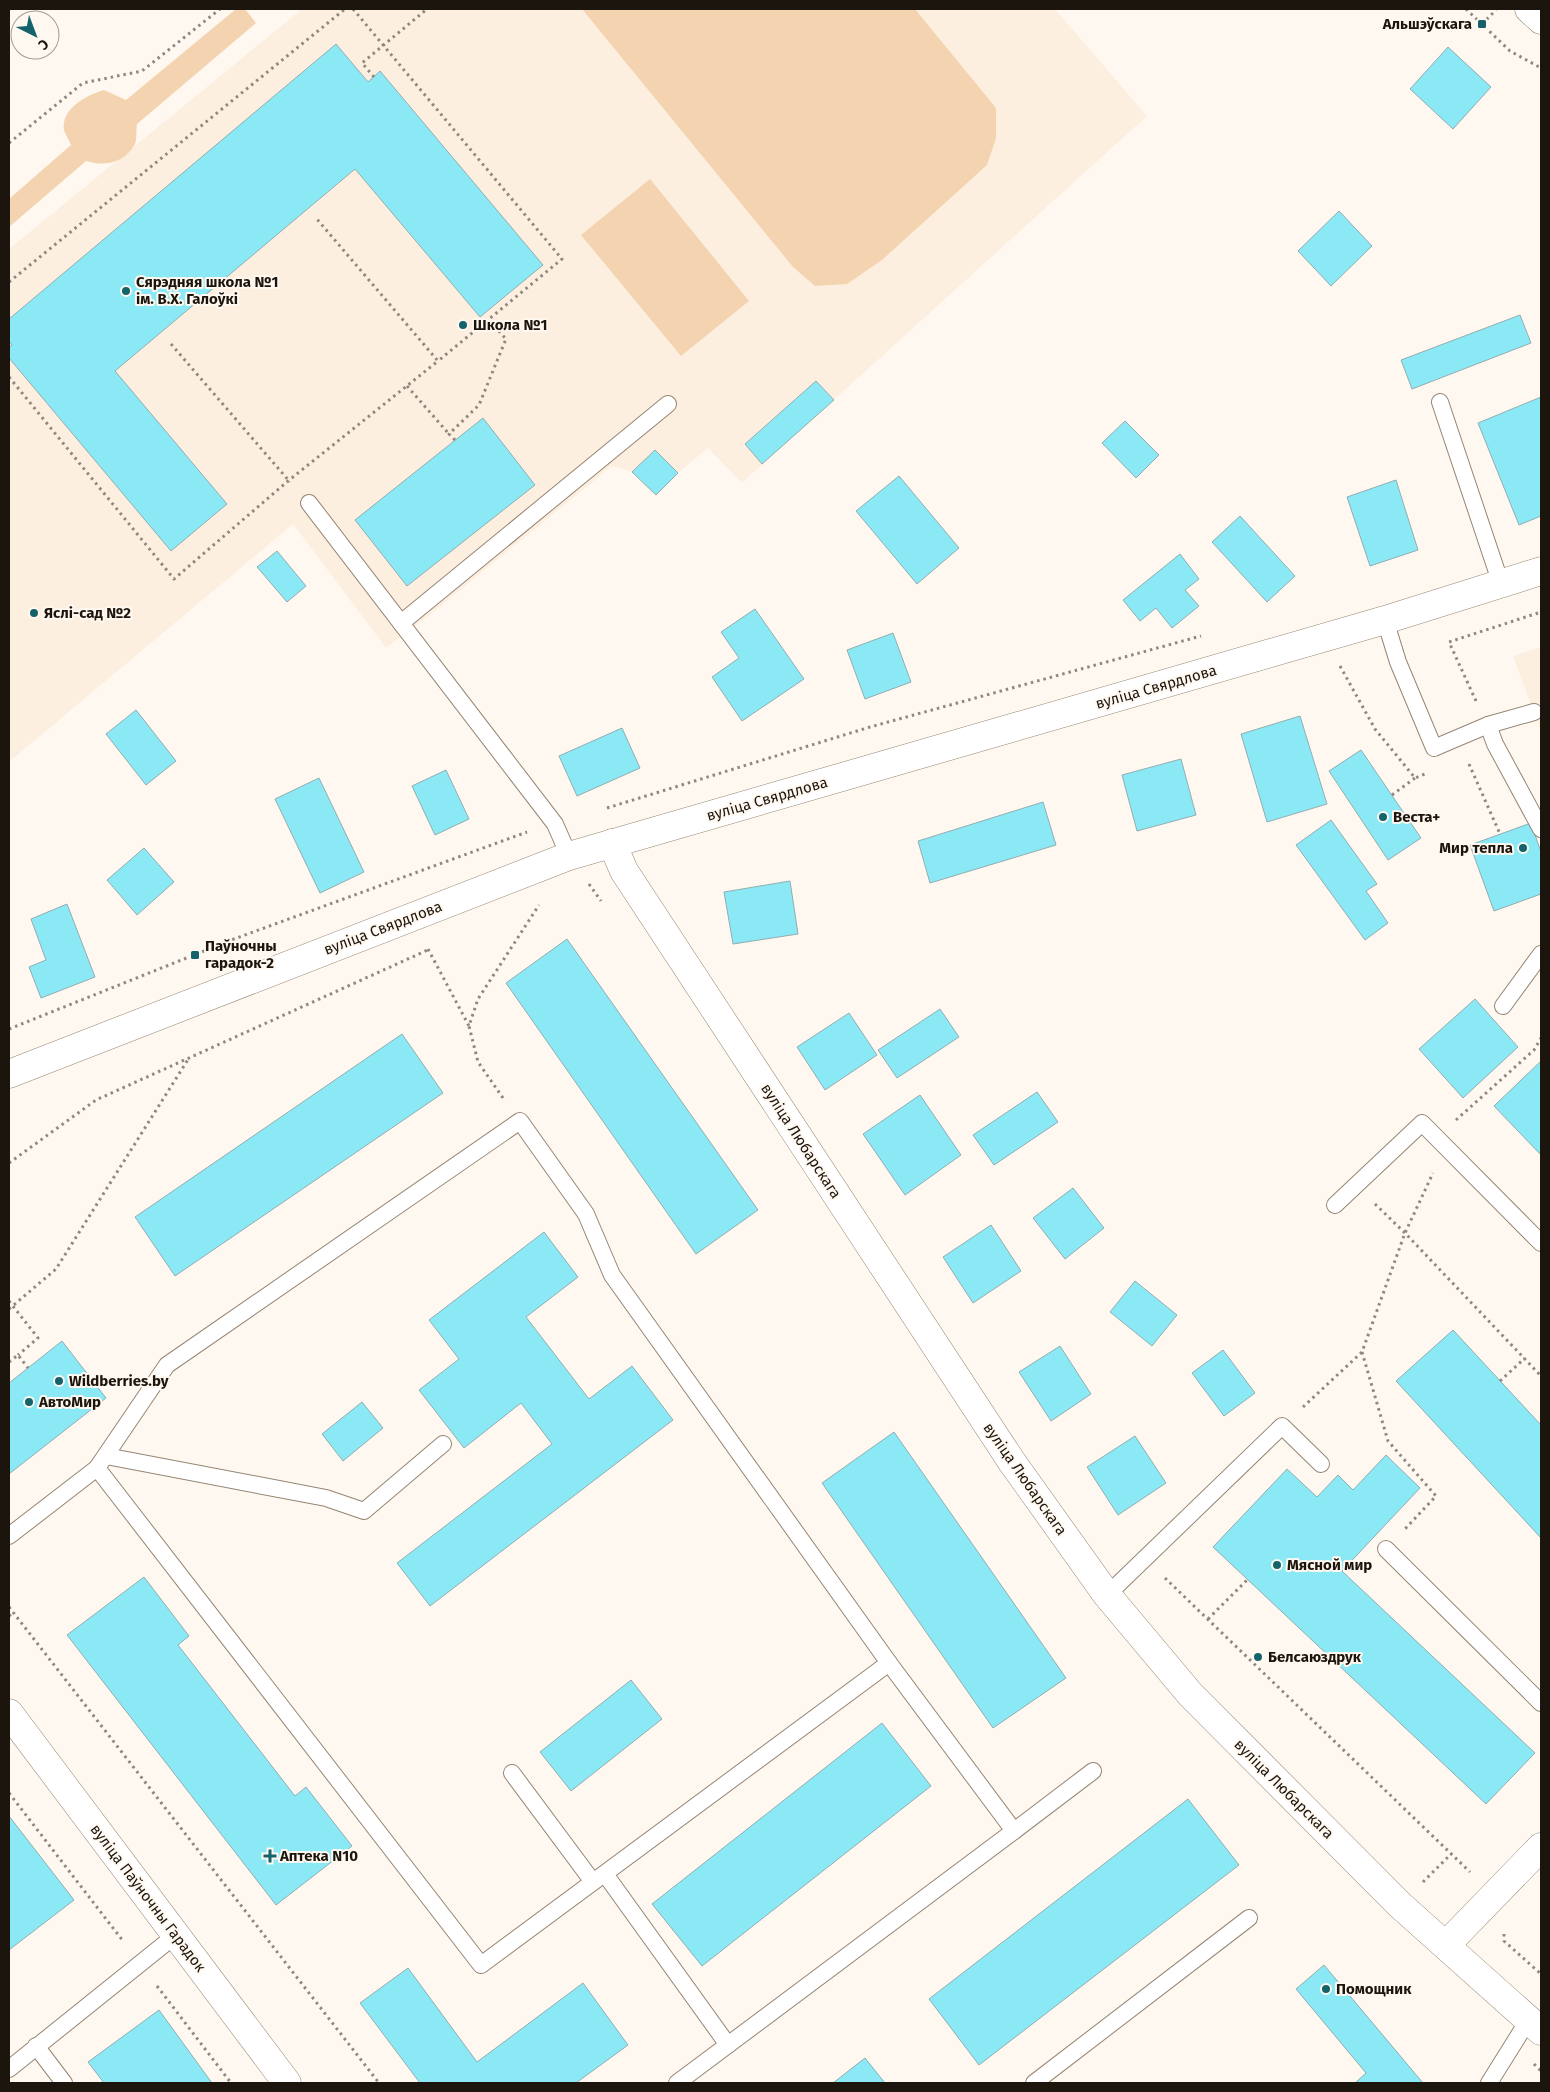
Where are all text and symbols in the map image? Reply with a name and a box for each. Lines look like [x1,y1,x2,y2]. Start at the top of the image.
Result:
north arrow [10,10,60,60]
place label: Альшэўскага [1382,15,1472,33]
marker: Альшэўскага [1476,18,1488,30]
text: С [35,35,52,53]
place label: Сярэдняя школа №1 ім. В.Х. Галоўкі [136,273,279,308]
marker: Сярэдняя школа №1 ім. В.Х. Галоўкі [120,285,132,297]
place label: Школа №1 [473,316,548,334]
marker: Школа №1 [457,319,469,331]
place label: Яслі-сад №2 [44,604,131,622]
marker: Яслі-сад №2 [28,607,40,619]
street label: вуліца Свярдлова [1093,661,1219,713]
street label: вуліца Свярдлова [704,773,830,825]
place label: Веста+ [1393,808,1440,826]
marker: Веста+ [1377,811,1389,823]
place label: Мир тепла [1439,839,1513,857]
marker: Мир тепла [1517,842,1529,854]
street label: вуліца Свярдлова [321,897,445,959]
place label: Паўночны гарадок-2 [205,937,277,972]
marker: Паўночны гарадок-2 [189,949,201,961]
street label: вуліца Любарскага [757,1080,845,1202]
place label: Wildberries.by [69,1372,169,1390]
marker: Wildberries.by [53,1375,65,1387]
place label: АвтоМир [38,1393,101,1411]
marker: АвтоМир [23,1396,35,1408]
street label: вуліца Любарскага [979,1419,1071,1539]
place label: Мясной мир [1287,1556,1372,1574]
marker: Мясной мир [1271,1559,1283,1571]
place label: Белсаюздрук [1268,1648,1362,1666]
marker: Белсаюздрук [1252,1651,1264,1663]
street label: вуліца Любарскага [1230,1735,1338,1843]
street label: вуліца Паўночны Гарадок [86,1820,210,1976]
place label: Аптека N10 [279,1847,358,1865]
marker: Аптека N10 [264,1850,276,1862]
place label: Помощник [1336,1980,1412,1998]
marker: Помощник [1320,1983,1332,1995]

